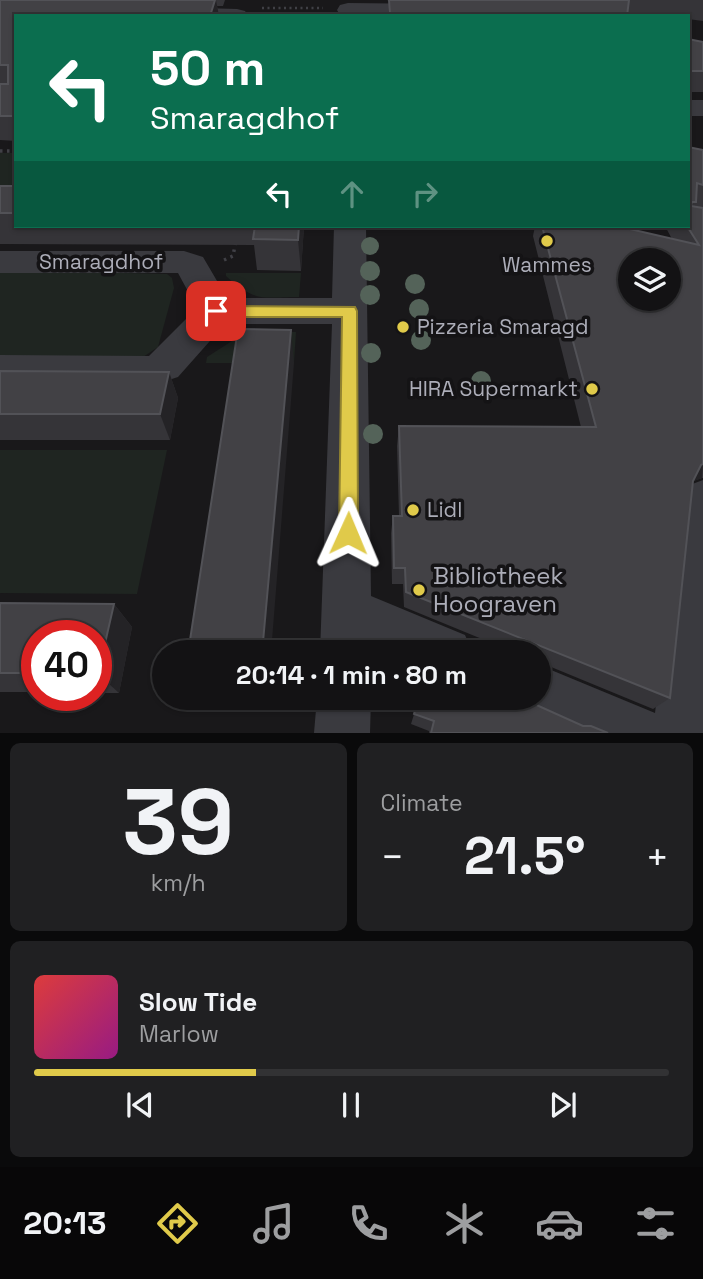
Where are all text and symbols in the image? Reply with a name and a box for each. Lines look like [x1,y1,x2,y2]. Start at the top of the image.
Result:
text: 50 m [150,37,265,99]
icon: left [35,42,126,133]
text: Smaragdhof [150,98,339,138]
icon: left [260,175,298,213]
icon: ahead [333,175,371,213]
icon: right [406,175,444,213]
marker: Wammes [539,233,555,249]
street label: Smaragdhof [39,248,163,275]
map controls [618,248,681,311]
button: layers [618,248,681,311]
place label: Wammes [502,251,592,278]
pin [186,281,246,341]
icon: arrive [197,292,235,330]
place label: Pizzeria Smaragd [417,313,589,340]
marker: Pizzeria Smaragd [395,319,411,335]
place label: HIRA Supermarkt [409,375,578,402]
marker: HIRA Supermarkt [584,381,600,397]
position arrow [311,496,385,570]
place label: Lidl [427,496,462,523]
marker: Lidl [405,502,421,518]
place label: Bibliotheek Hoograven [433,560,563,619]
marker: Bibliotheek Hoograven [411,582,427,598]
speed limit sign: 40 [21,620,112,711]
text: 20:14 · 1 min · 80 m [236,658,467,692]
text: 39 [122,764,234,881]
text: Climate [381,788,463,818]
text: 21.5° [464,823,586,889]
text: − [381,833,404,881]
text: + [645,833,669,881]
text: km/h [151,868,206,898]
text: Slow Tide [139,985,257,1019]
text: Marlow [139,1019,219,1049]
icon: previous [121,1086,159,1124]
icon: pause [332,1086,370,1124]
icon: next [544,1086,582,1124]
icon: directions [153,1199,202,1248]
icon: music [249,1199,298,1248]
icon: phone [344,1199,393,1248]
icon: climate [440,1199,489,1248]
icon: car [535,1199,584,1248]
icon: filters [631,1199,680,1248]
text: 20:13 [23,1203,106,1243]

